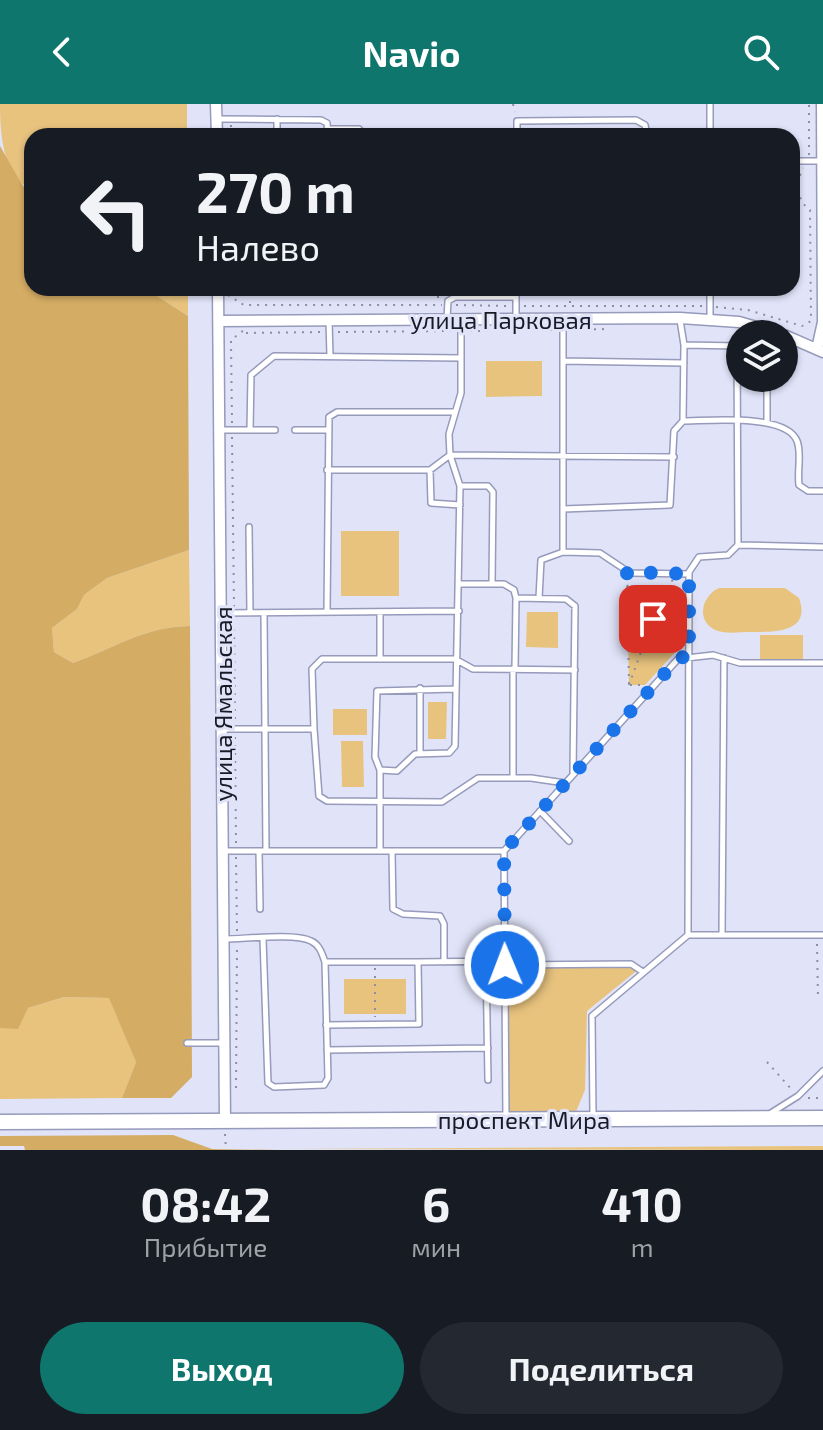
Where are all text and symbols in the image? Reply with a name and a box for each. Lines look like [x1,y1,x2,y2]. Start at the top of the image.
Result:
icon: back [40,30,84,74]
icon: search [739,30,783,74]
text: Navio [363,31,460,74]
text: 270 m [196,157,355,224]
icon: left [64,160,168,264]
text: Налево [196,225,320,268]
street label: улица Парковая [410,305,592,335]
map controls [726,320,798,392]
button: layers [726,320,798,392]
pin [619,585,687,653]
icon: arrive [631,597,675,641]
street label: улица Ямальская [208,606,238,802]
position arrow [463,923,547,1007]
street label: проспект Мира [438,1105,610,1134]
text: 08:42 [140,1174,271,1232]
text: 6 [422,1174,450,1232]
text: 410 [601,1174,683,1232]
text: Прибытие [144,1231,267,1262]
text: мин [411,1231,461,1262]
text: m [631,1231,653,1262]
button: Выход [40,1322,404,1414]
button: Поделиться [420,1322,783,1414]

